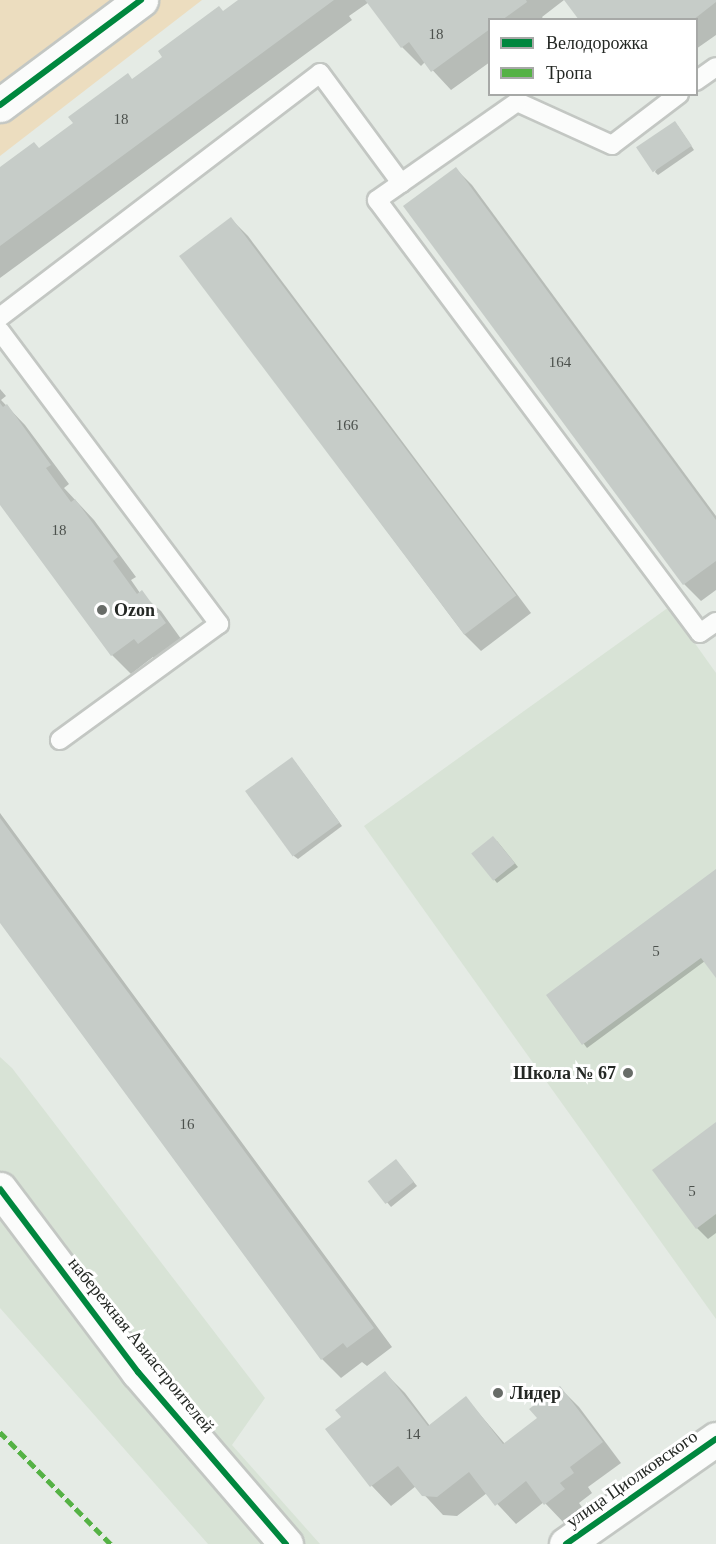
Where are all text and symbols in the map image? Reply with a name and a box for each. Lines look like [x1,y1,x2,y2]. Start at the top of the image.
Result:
legend [488,18,698,96]
house number: 18 [428,26,444,44]
text: Велодорожка [546,33,648,53]
text: Тропа [546,63,592,83]
house number: 18 [114,111,128,129]
house number: 164 [549,354,571,372]
house number: 166 [336,417,358,435]
house number: 18 [52,522,66,540]
place label: Ozon [114,599,155,621]
marker: Ozon [95,603,109,617]
house number: 5 [652,943,660,961]
place label: Школа № 67 [513,1062,616,1084]
marker: Школа № 67 [621,1066,635,1080]
house number: 16 [180,1116,195,1134]
house number: 5 [688,1183,696,1201]
street label: набережная Авиастроителей [63,1253,219,1437]
place label: Лидер [510,1382,561,1404]
marker: Лидер [491,1386,505,1400]
house number: 14 [406,1426,420,1444]
street label: улица Циолковского [562,1426,702,1532]

